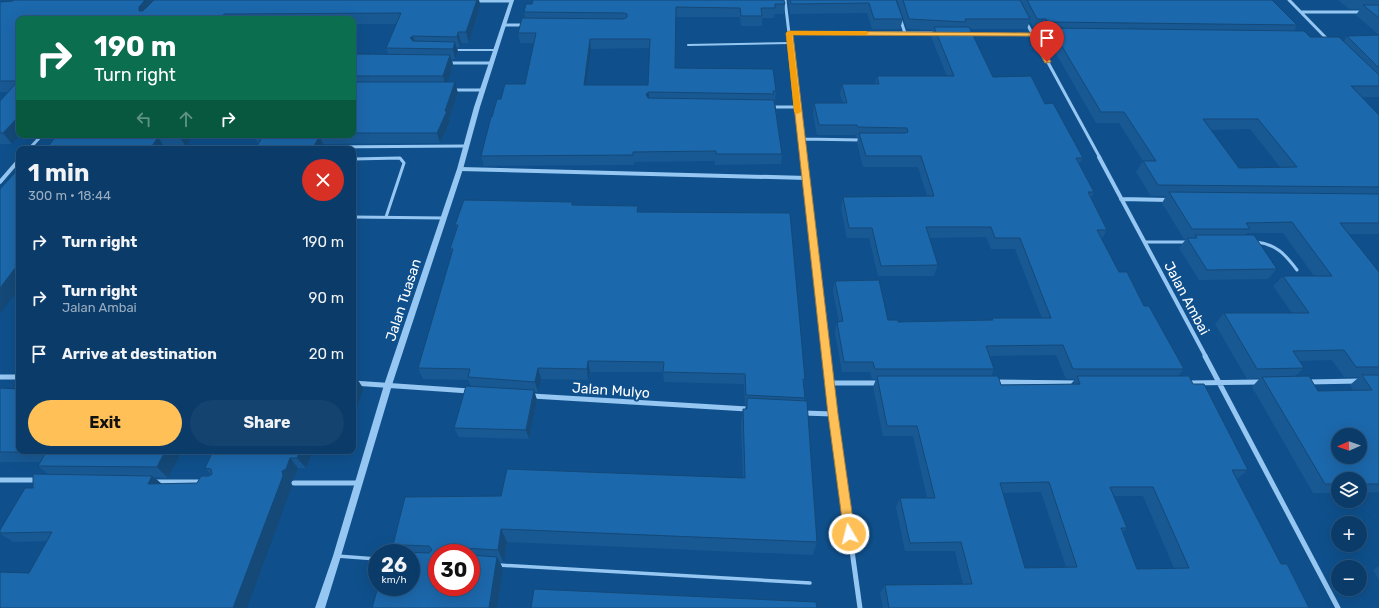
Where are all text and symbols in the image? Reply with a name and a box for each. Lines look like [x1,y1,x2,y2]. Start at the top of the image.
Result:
pin [1030,21,1064,62]
icon: arrive [1036,27,1058,49]
text: 190 m [94,30,177,63]
icon: right [28,32,80,84]
text: Turn right [94,64,176,86]
icon: left [133,108,155,130]
icon: ahead [175,108,197,130]
icon: right [217,108,239,130]
text: 1 min [28,159,89,187]
button: close [302,159,344,201]
text: 300 m · 18:44 [28,188,111,203]
icon: right [28,231,50,253]
text: Turn right [62,233,137,251]
text: 190 m [302,233,344,251]
street label: Jalan Tuasan [382,257,425,344]
street label: Jalan Ambai [1160,259,1213,338]
text: Turn right [62,282,137,300]
icon: right [28,287,50,309]
text: 90 m [309,289,344,307]
text: Jalan Ambai [62,300,137,315]
icon: arrive [28,343,50,365]
text: Arrive at destination [62,345,217,363]
text: 20 m [309,345,344,363]
street label: Jalan Mulyo [571,379,650,402]
button: Exit [28,400,182,446]
button: Share [190,400,344,446]
north arrow [1331,428,1367,464]
map controls [1331,428,1367,596]
button: layers [1331,472,1367,508]
position arrow [828,513,870,555]
button: + [1331,516,1367,552]
speed limit sign: 30 [428,544,480,596]
text: 26 [381,553,407,577]
button: − [1331,560,1367,596]
text: km/h [382,574,406,586]

